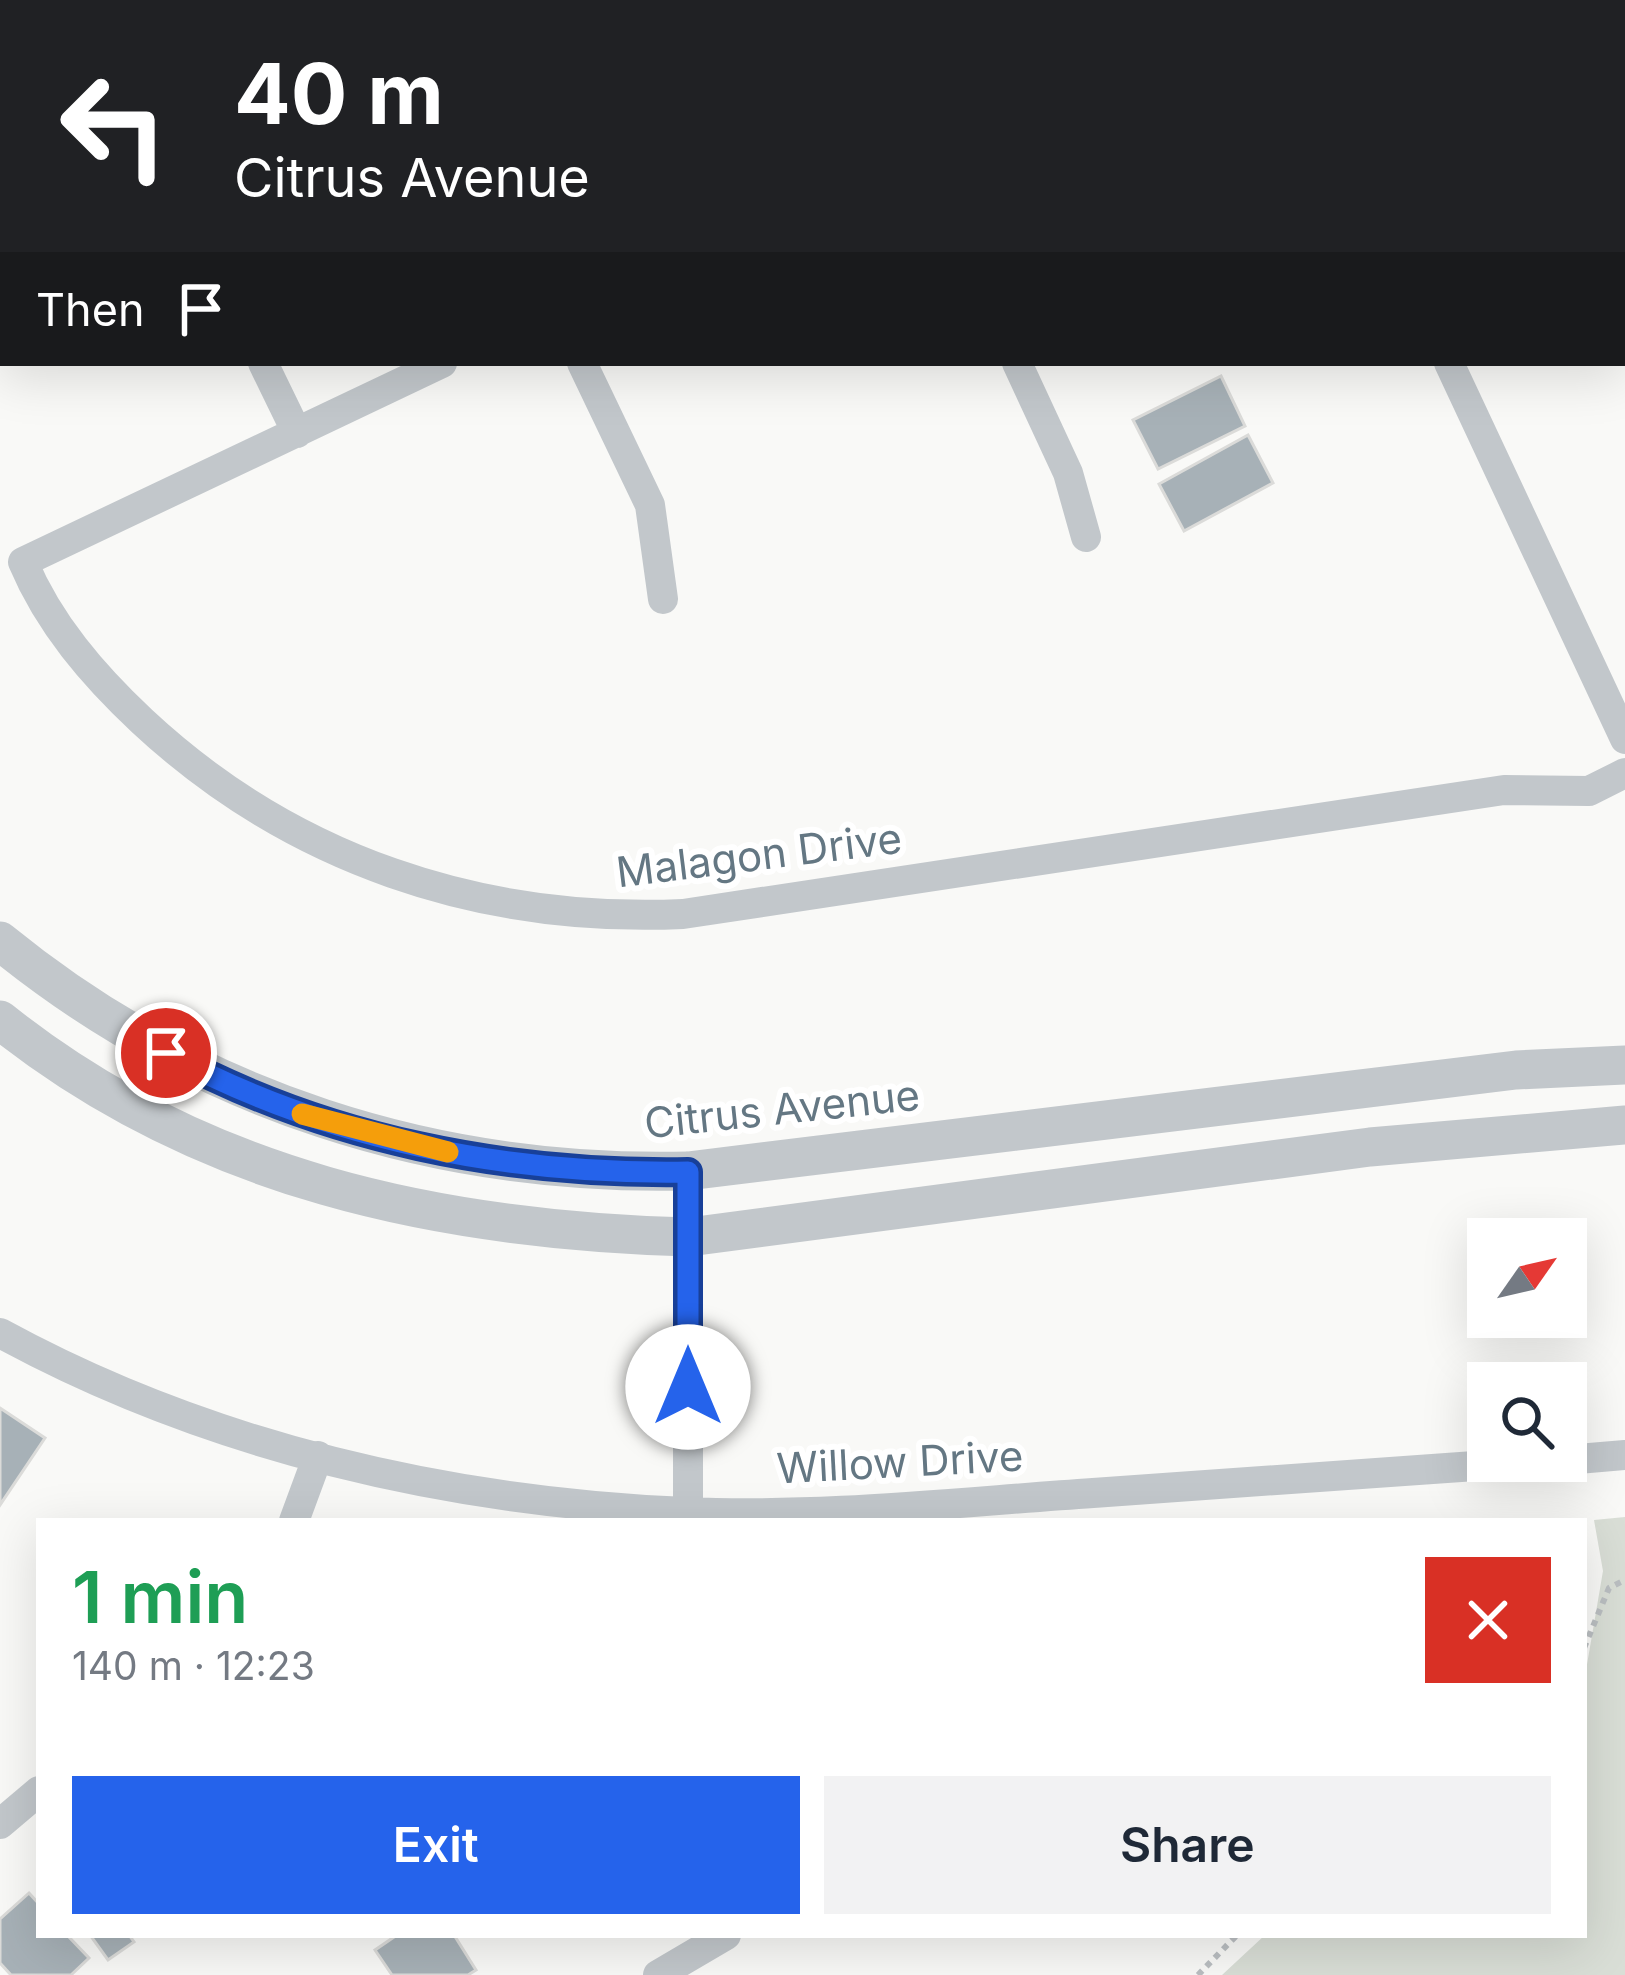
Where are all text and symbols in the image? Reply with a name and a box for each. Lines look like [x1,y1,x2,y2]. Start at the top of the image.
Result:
text: 40 m [234,43,444,144]
icon: left [36,48,192,204]
text: Citrus Avenue [234,145,590,210]
icon: arrive [168,276,234,342]
text: Then [36,282,144,337]
street label: Malagon Drive [613,812,905,897]
pin [115,1002,217,1104]
icon: arrive [133,1020,199,1086]
street label: Citrus Avenue [642,1069,922,1148]
north arrow [1467,1218,1587,1338]
map controls [1467,1218,1587,1482]
position arrow [625,1324,751,1450]
button: search [1467,1362,1587,1482]
street label: Willow Drive [775,1430,1025,1493]
text: 1 min [72,1553,248,1640]
button: close [1425,1557,1551,1683]
text: 140 m · 12:23 [72,1642,315,1689]
button: Exit [72,1776,800,1914]
button: Share [824,1776,1551,1914]

